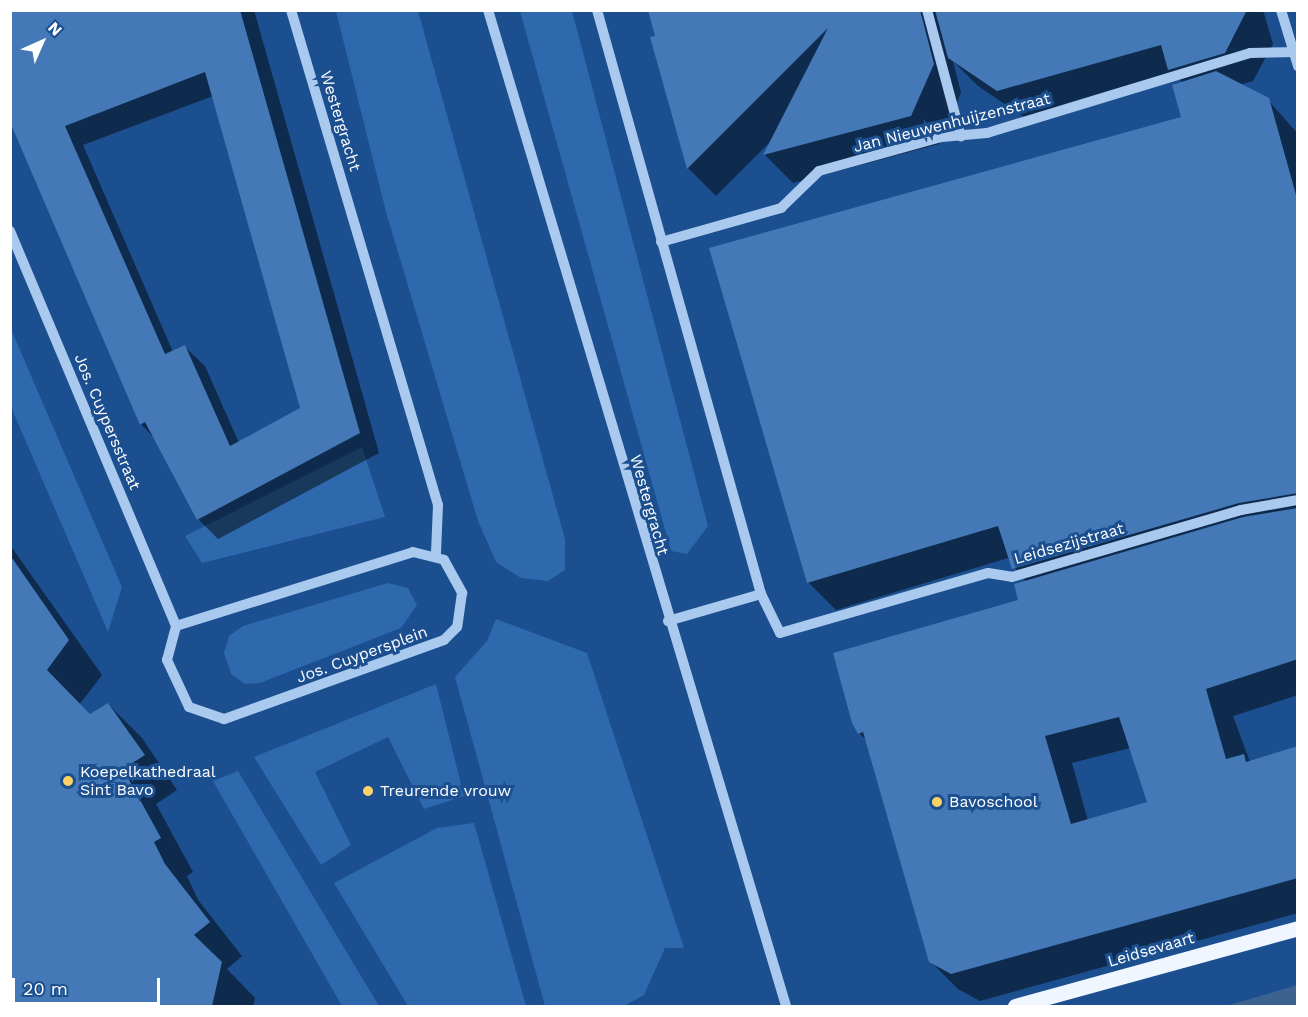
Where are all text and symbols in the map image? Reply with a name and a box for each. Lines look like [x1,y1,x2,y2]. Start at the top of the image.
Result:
north arrow [12,12,72,72]
text: N [44,18,66,40]
street label: Westergracht [316,69,364,173]
street label: Jan Nieuwenhuijzenstraat [852,89,1052,157]
street label: Jos. Cuypersstraat [70,351,144,493]
street label: Westergracht [625,452,673,558]
street label: Leidsezijstraat [1012,519,1126,569]
street label: Jos. Cuypersplein [294,622,430,688]
place label: Koepelkathedraal Sint Bavo [80,762,216,800]
marker: Koepelkathedraal Sint Bavo [61,774,75,788]
place label: Treurende vrouw [380,781,512,801]
marker: Treurende vrouw [361,784,375,798]
place label: Bavoschool [949,792,1038,812]
marker: Bavoschool [930,795,944,809]
street label: Leidsevaart [1105,928,1197,972]
scale bar [15,966,164,1004]
text: 20 m [23,978,68,999]

